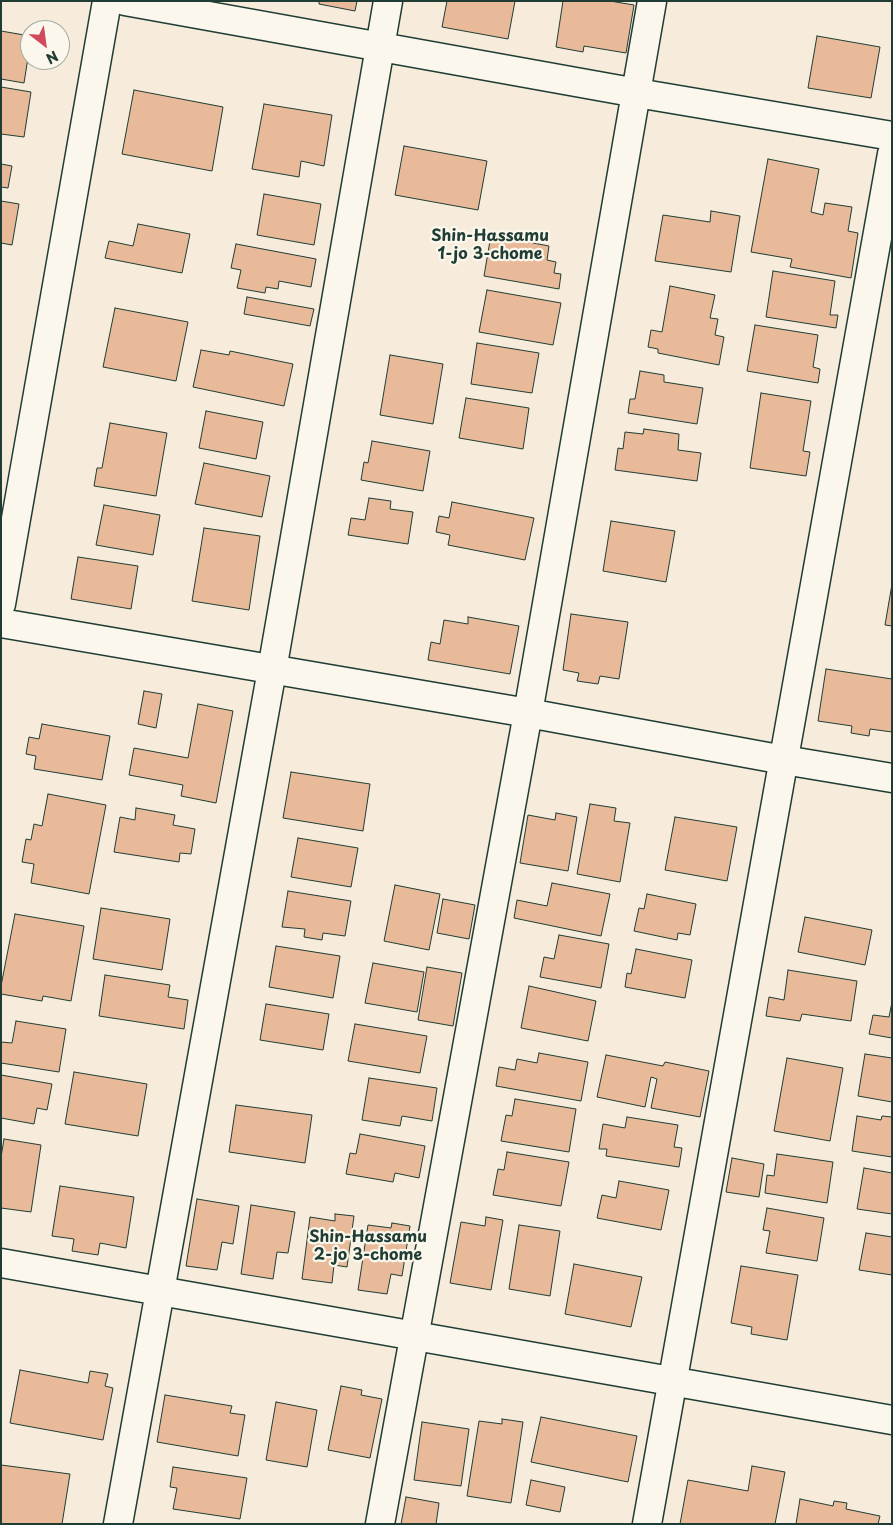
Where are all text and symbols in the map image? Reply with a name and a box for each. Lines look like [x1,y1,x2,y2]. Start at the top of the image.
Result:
north arrow [20,20,70,70]
text: N [42,46,62,69]
district label: Shin-Hassamu 1-jo 3-chome [431,227,549,265]
district label: Shin-Hassamu 2-jo 3-chome [309,1228,427,1266]

